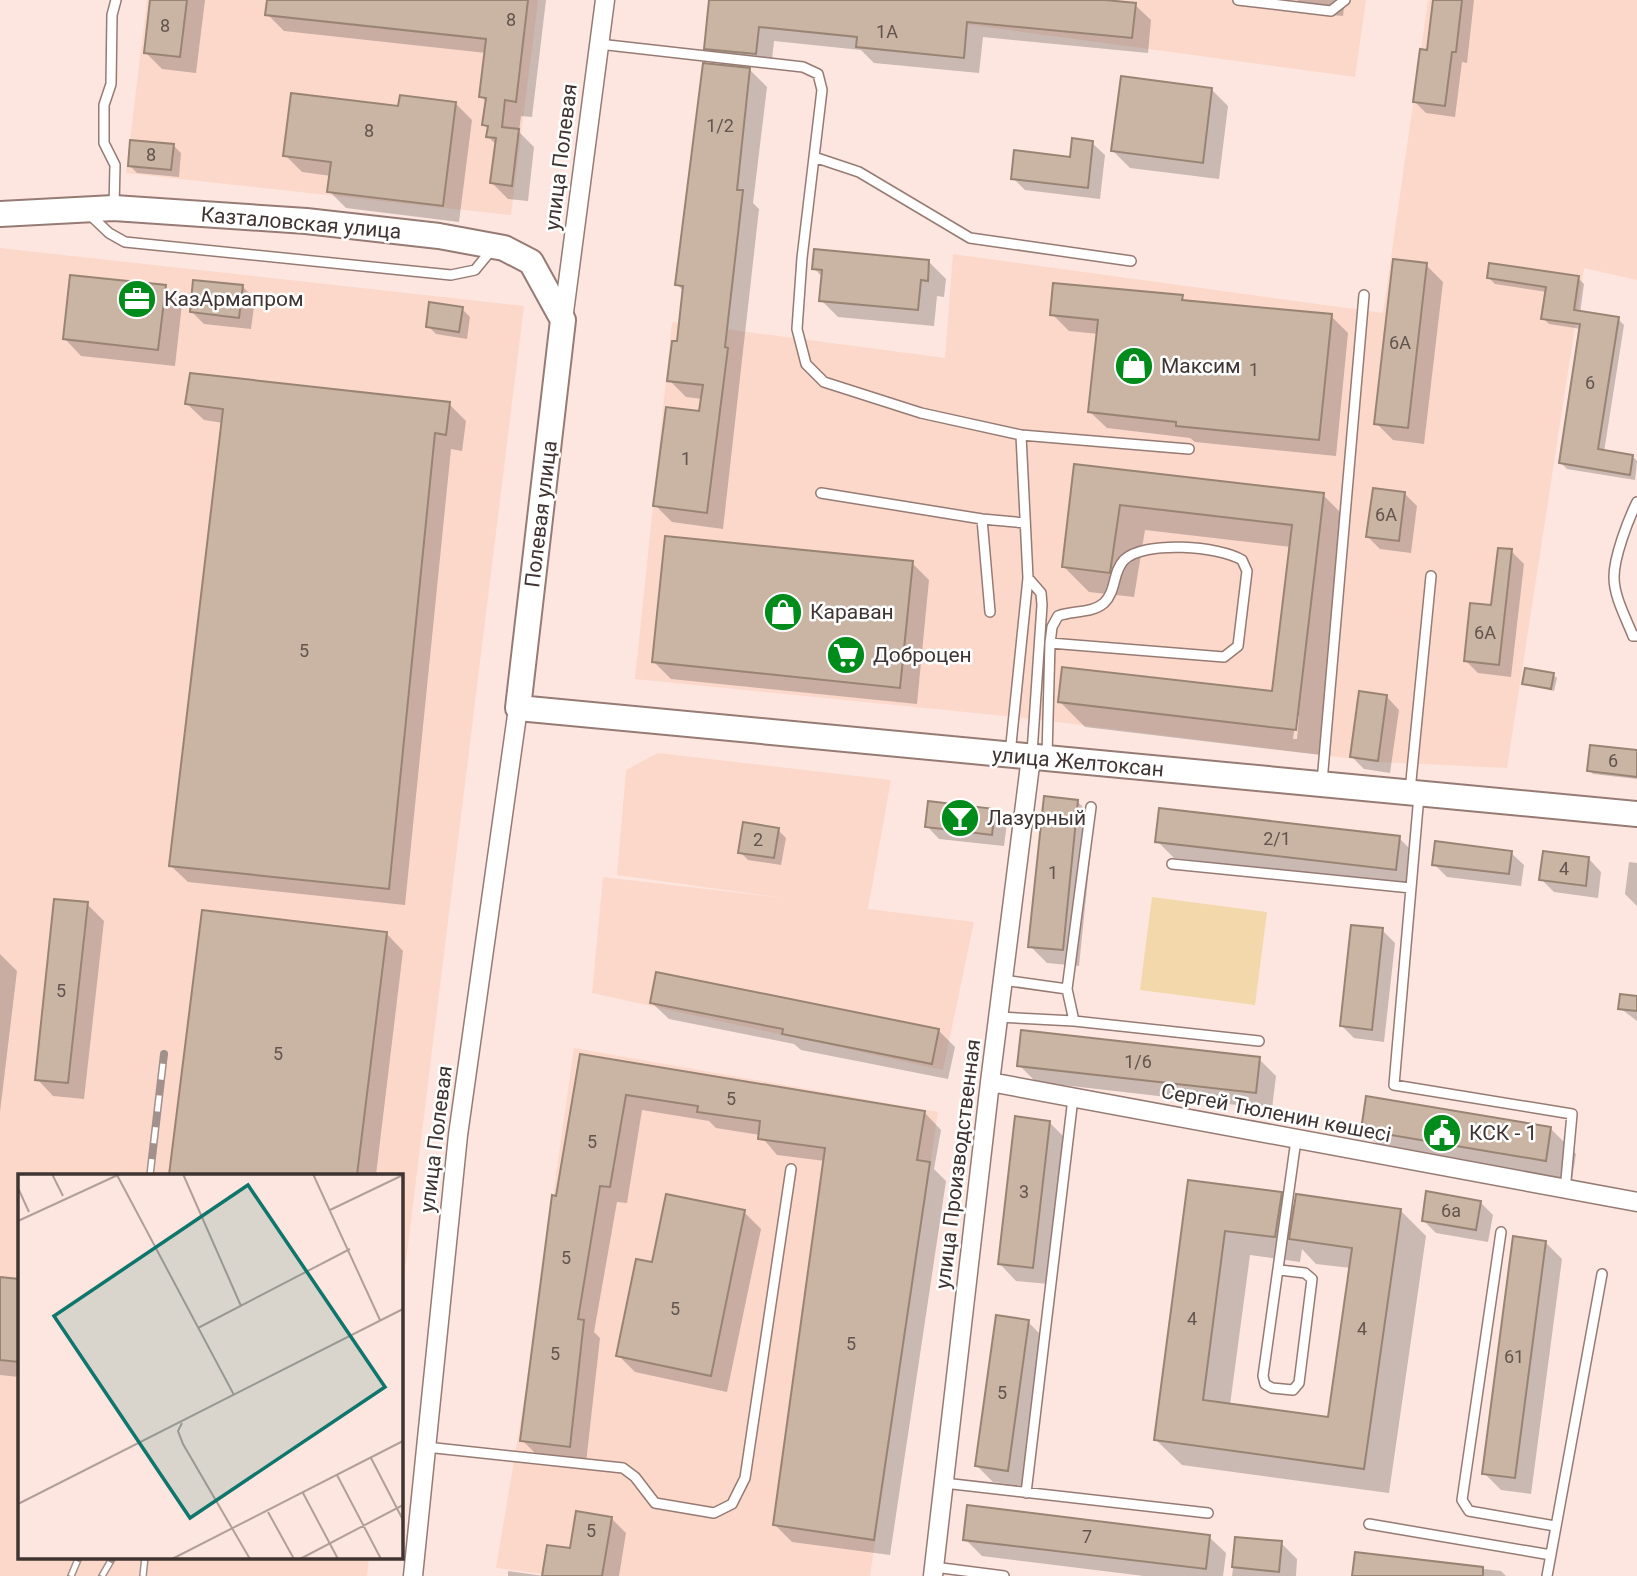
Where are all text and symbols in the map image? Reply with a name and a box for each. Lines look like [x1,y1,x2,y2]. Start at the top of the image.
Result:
house number: 8 [506,9,516,30]
house number: 8 [160,15,170,36]
house number: 1А [876,21,898,42]
street label: улица Полевая [540,82,582,232]
house number: 1/2 [706,115,734,136]
house number: 8 [364,120,374,141]
house number: 8 [146,144,156,165]
street label: Казталовская улица [200,202,402,244]
office icon: КазАрмапром [116,278,158,320]
place label: КазАрмапром [164,287,304,311]
house number: 6А [1389,332,1411,353]
shop icon: Максим [1113,345,1155,387]
place label: Максим [1161,354,1241,378]
house number: 1 [1249,359,1259,380]
house number: 6 [1585,372,1595,393]
street label: Полевая улица [520,439,562,589]
house number: 1 [681,448,691,469]
house number: 6А [1375,504,1397,525]
shop icon: Караван [762,591,804,633]
place label: Караван [810,600,894,624]
house number: 6А [1474,622,1496,643]
supermarket icon: Доброцен [825,634,867,676]
house number: 5 [299,640,309,661]
place label: Доброцен [873,643,972,667]
street label: улица Желтоксан [991,743,1165,781]
house number: 6 [1608,750,1618,771]
bar icon: Лазурный [939,797,981,839]
place label: Лазурный [987,806,1086,830]
house number: 2/1 [1263,828,1291,849]
house number: 2 [753,829,763,850]
house number: 4 [1559,858,1569,879]
house number: 1 [1048,862,1058,883]
house number: 5 [56,980,66,1001]
street label: улица Производственная [931,1038,985,1290]
house number: 5 [273,1043,283,1064]
house number: 1/6 [1124,1051,1152,1072]
street label: улица Полевая [415,1064,457,1214]
street label: Сергей Тюленин көшесі [1159,1079,1393,1147]
house number: 5 [726,1088,736,1109]
public building icon: КСК - 1 [1421,1112,1463,1154]
place label: КСК - 1 [1469,1121,1537,1145]
house number: 5 [587,1131,597,1152]
inset map [18,1174,402,1558]
house number: 3 [1019,1181,1029,1202]
house number: 6а [1441,1200,1461,1221]
house number: 5 [561,1247,571,1268]
house number: 5 [670,1298,680,1319]
house number: 4 [1187,1308,1197,1329]
house number: 4 [1357,1318,1367,1339]
house number: 5 [846,1333,856,1354]
house number: 5 [550,1343,560,1364]
house number: 61 [1504,1346,1524,1367]
house number: 5 [997,1382,1007,1403]
house number: 5 [586,1520,596,1541]
house number: 7 [1082,1526,1092,1547]

